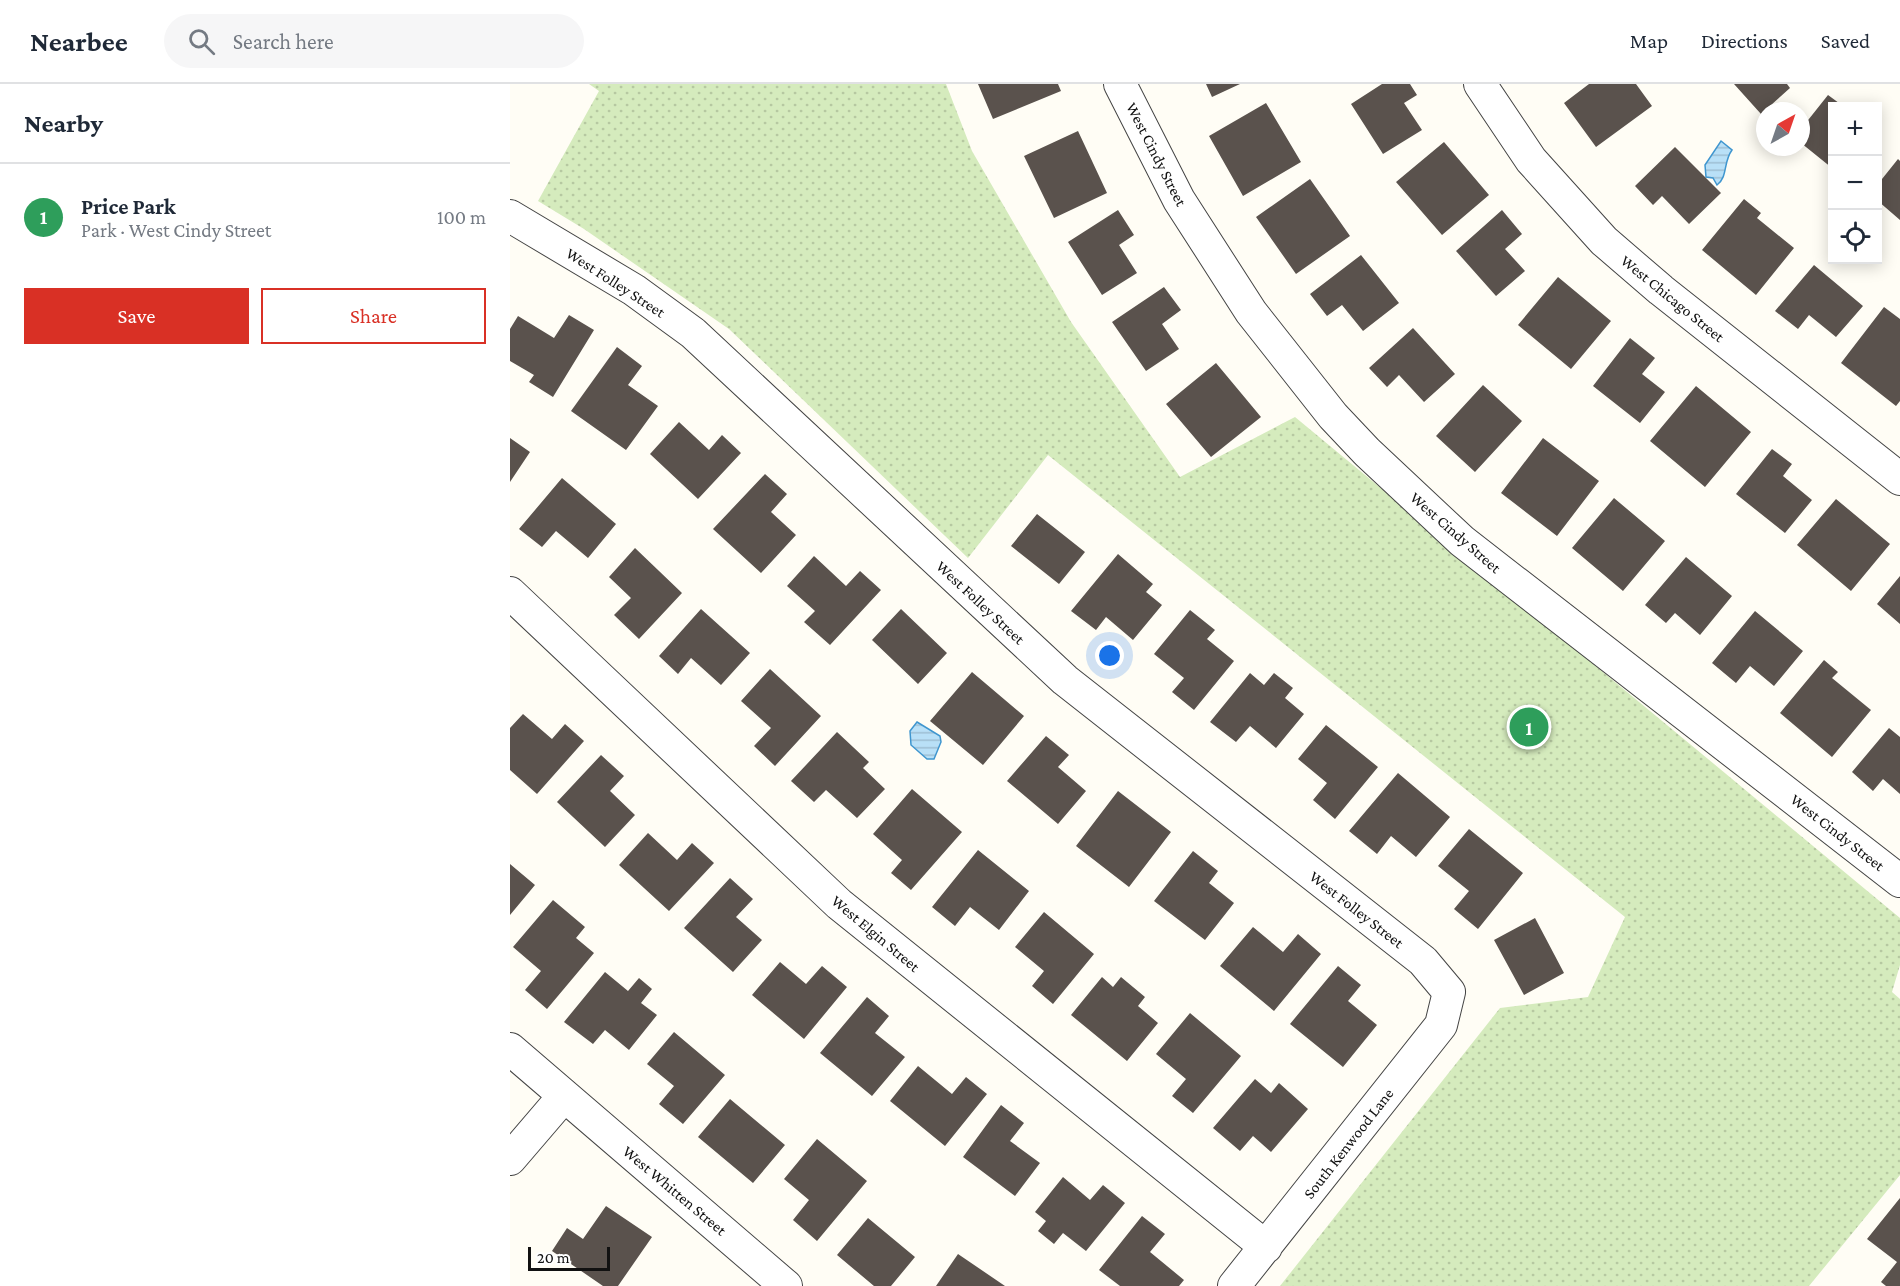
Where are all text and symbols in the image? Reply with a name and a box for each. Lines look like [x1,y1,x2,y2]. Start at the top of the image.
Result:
search box [164,14,584,68]
icon: search [185,25,218,58]
text: Nearbee [30,26,128,57]
text: Search here [233,29,334,54]
text: Map [1630,29,1668,53]
text: Directions [1701,29,1788,53]
text: Saved [1821,29,1870,53]
street label: West Cindy Street [1122,100,1190,210]
north arrow [1756,102,1810,156]
map controls [1828,102,1882,264]
button: + [1828,102,1882,156]
text: Nearby [24,109,103,138]
button: − [1828,156,1882,210]
text: Price Park [81,194,176,219]
text: 1 [40,206,47,228]
text: 100 m [437,206,486,228]
button: locate [1828,210,1882,264]
text: Park · West Cindy Street [81,219,272,241]
street label: West Folley Street [563,244,669,322]
street label: West Chicago Street [1617,252,1728,346]
button: Save [24,288,249,344]
button: Share [261,288,486,344]
street label: West Cindy Street [1406,489,1505,577]
street label: West Folley Street [932,557,1029,649]
your location [1095,641,1124,670]
pin: 1 [1510,704,1548,750]
street label: West Cindy Street [1787,791,1888,875]
street label: West Folley Street [1306,867,1408,953]
street label: West Elgin Street [828,892,924,976]
street label: South Kenwood Lane [1300,1085,1397,1202]
street label: West Whitten Street [620,1142,730,1239]
scale bar [528,1244,610,1272]
text: 20 m [537,1249,570,1266]

